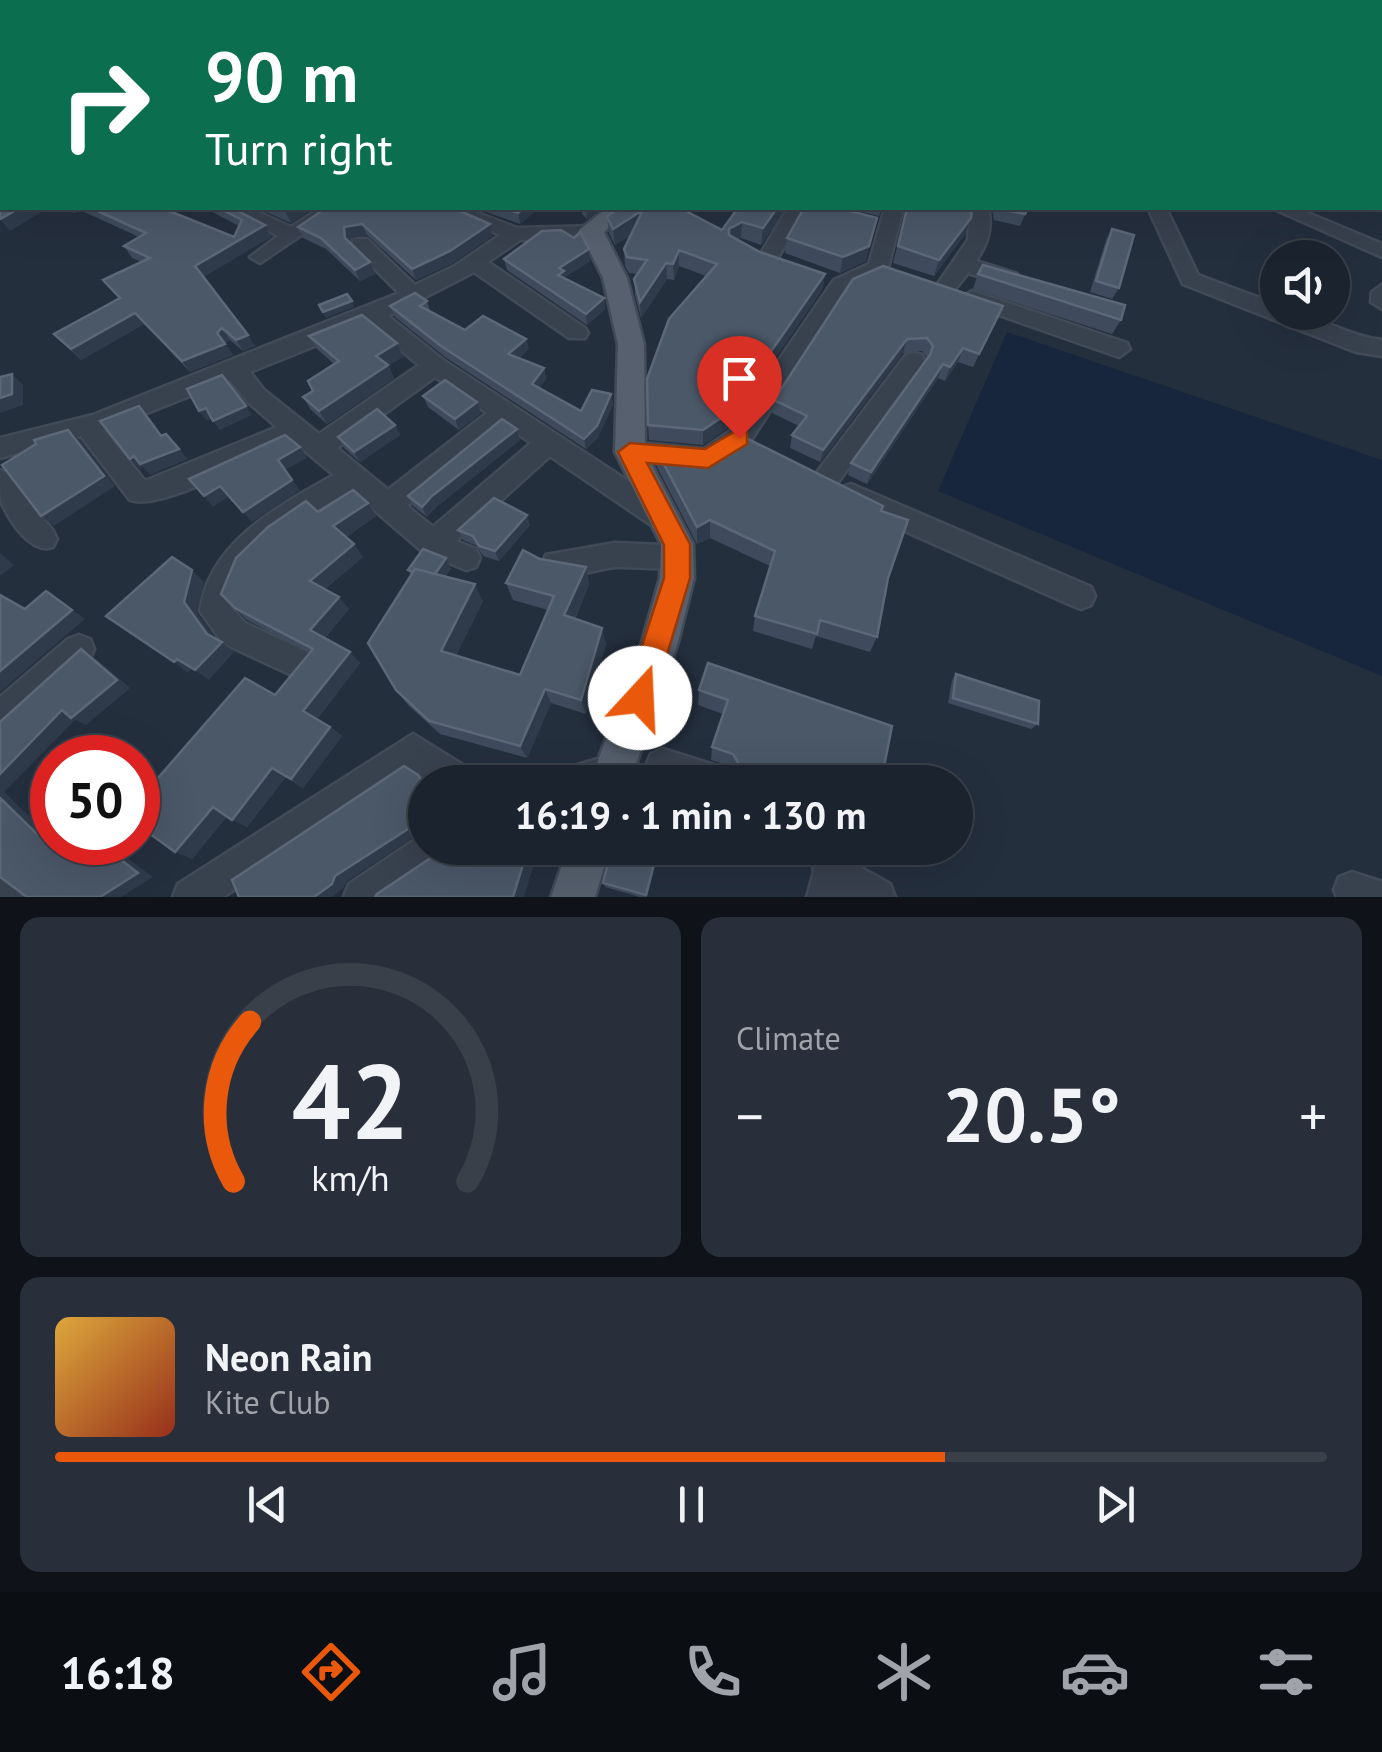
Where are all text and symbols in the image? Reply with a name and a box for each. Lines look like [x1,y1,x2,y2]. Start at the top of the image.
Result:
text: 90 m [205,31,358,121]
icon: right [40,40,170,170]
text: Turn right [205,119,393,177]
map controls [1260,240,1350,330]
button: sound [1260,240,1350,330]
pin [697,336,782,439]
icon: arrive [712,351,767,406]
position arrow [588,646,692,750]
speed limit sign: 50 [30,735,160,865]
text: 16:19 · 1 min · 130 m [515,790,866,839]
text: Climate [736,1017,841,1059]
text: 42 [292,1033,409,1168]
text: 20.5° [942,1066,1121,1163]
text: − [736,1080,764,1151]
text: + [1299,1080,1327,1151]
text: km/h [311,1155,390,1201]
text: Neon Rain [205,1332,372,1381]
text: Kite Club [205,1381,331,1423]
icon: previous [240,1477,295,1532]
icon: pause [664,1477,719,1532]
icon: next [1088,1477,1143,1532]
icon: directions [296,1637,366,1707]
icon: music [487,1637,557,1707]
icon: phone [678,1637,748,1707]
icon: climate [869,1637,939,1707]
icon: car [1060,1637,1130,1707]
icon: filters [1251,1637,1321,1707]
text: 16:18 [61,1643,175,1701]

